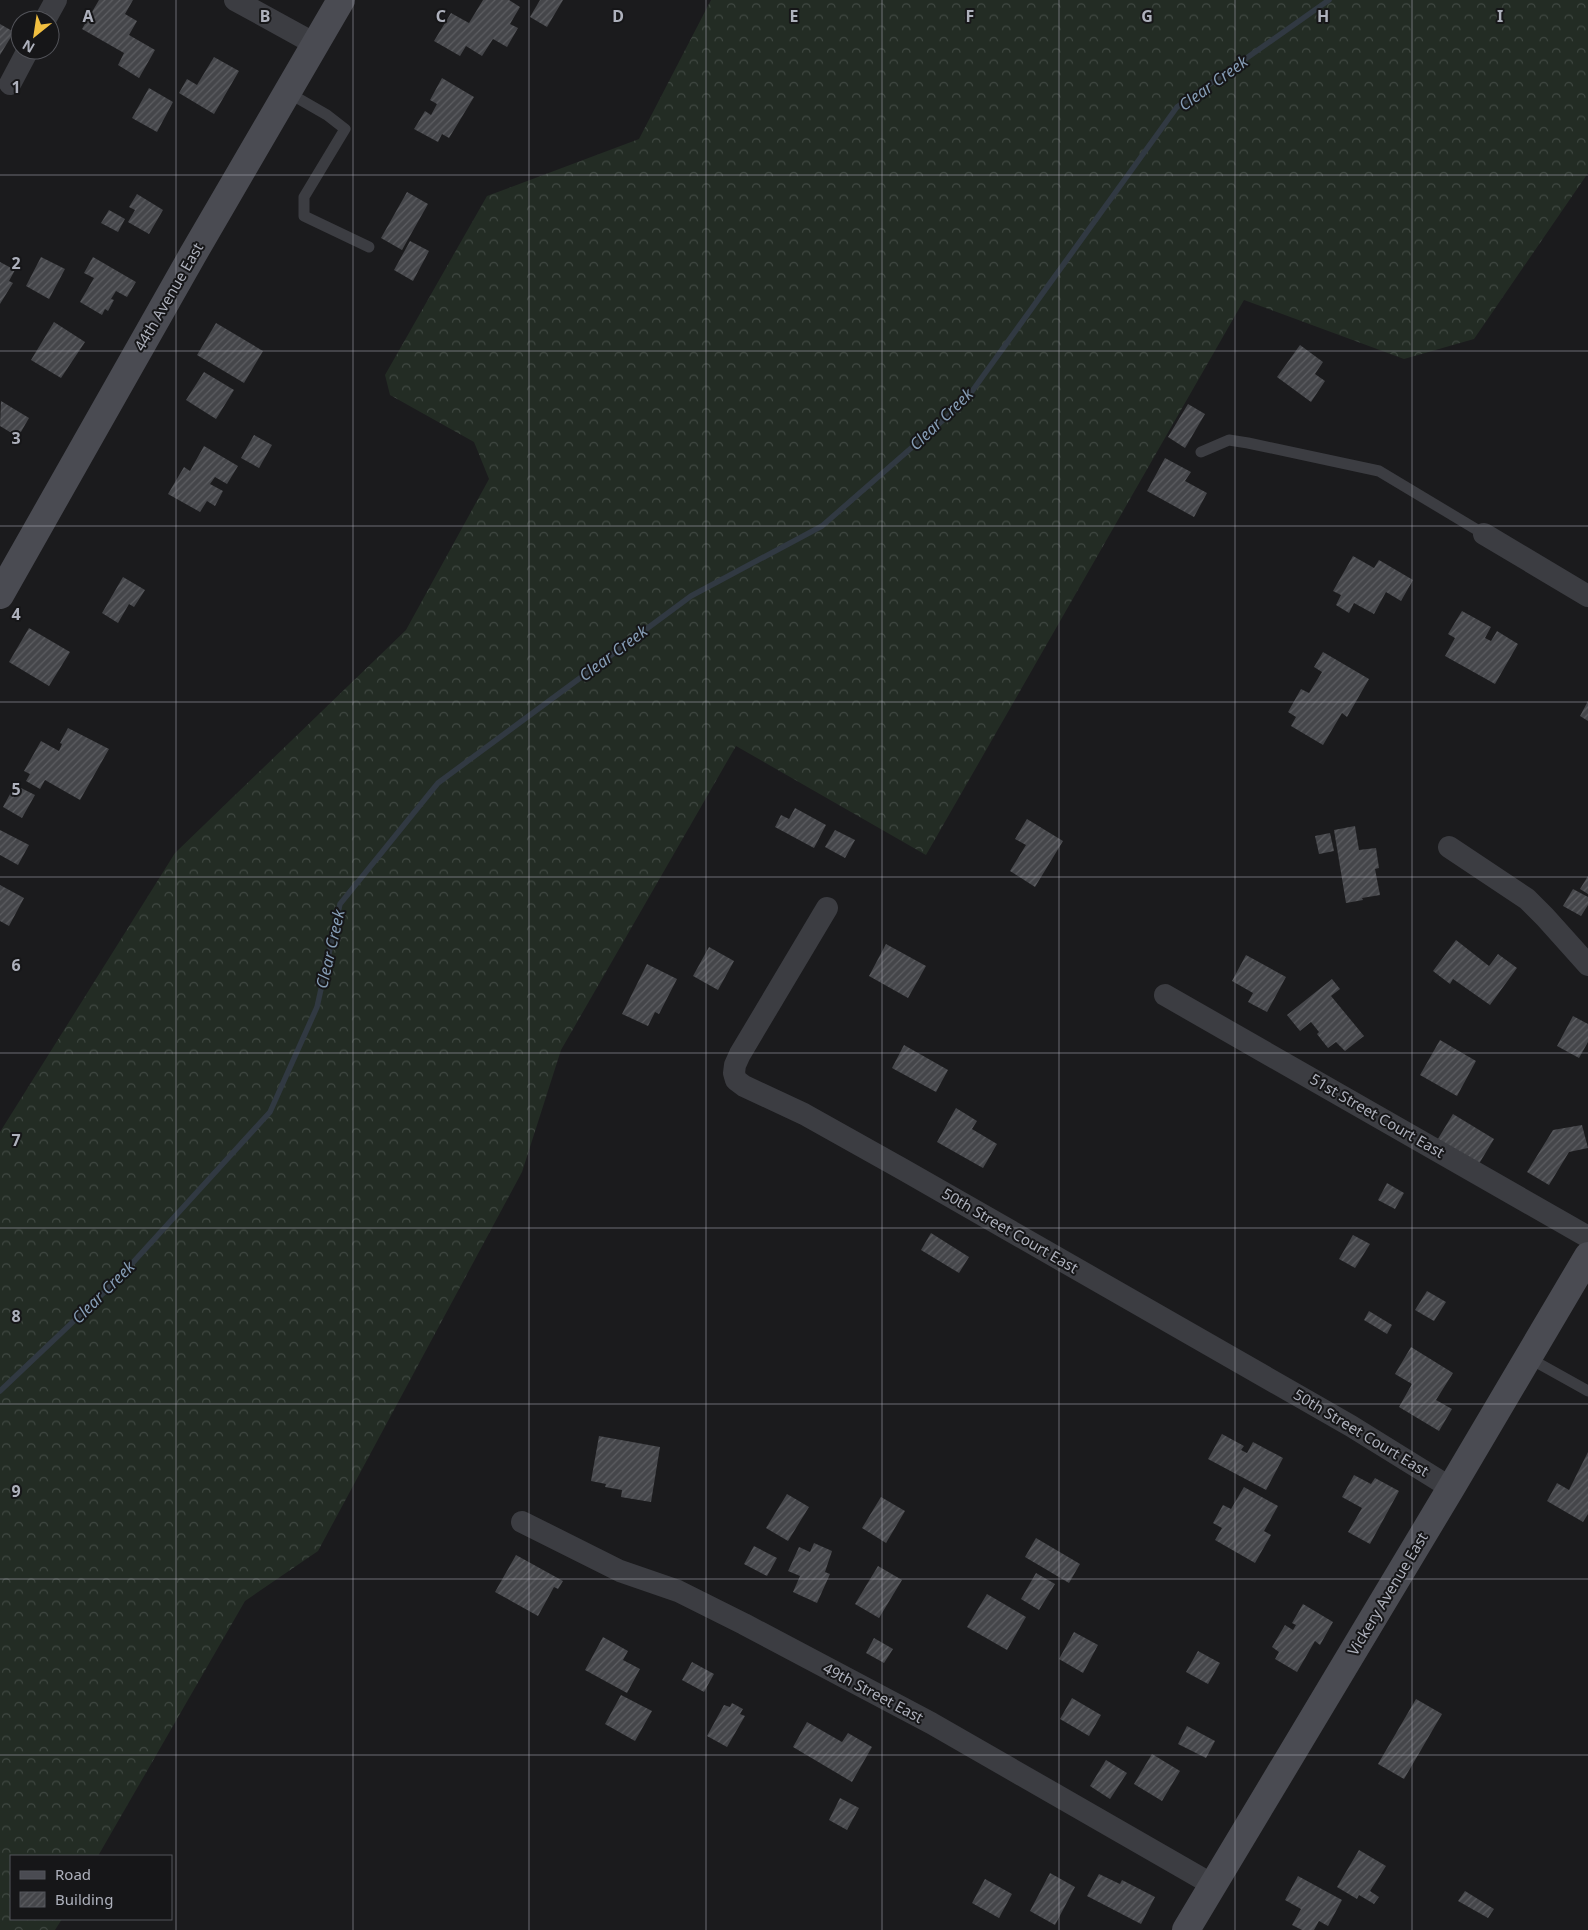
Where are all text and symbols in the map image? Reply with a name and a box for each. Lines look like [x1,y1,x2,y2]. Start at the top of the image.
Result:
text: A [82,5,94,27]
text: B [260,5,270,27]
text: C [436,5,446,27]
text: D [612,5,624,27]
text: E [790,5,799,27]
text: F [966,5,974,27]
text: G [1141,5,1153,27]
text: H [1317,5,1329,27]
text: I [1497,5,1503,27]
north arrow [10,10,60,60]
text: N [19,36,38,58]
water label: Clear Creek [1174,50,1253,116]
text: 1 [11,76,21,98]
street label: 44th Avenue East [129,238,208,354]
text: 2 [11,252,21,274]
water label: Clear Creek [904,382,978,455]
text: 3 [11,427,21,449]
text: 4 [11,603,21,625]
water label: Clear Creek [574,619,653,686]
text: 5 [11,778,21,800]
water label: Clear Creek [310,906,350,991]
text: 6 [11,954,21,976]
street label: 51st Street Court East [1307,1068,1449,1162]
text: 7 [11,1129,21,1151]
street label: 50th Street Court East [939,1183,1083,1278]
water label: Clear Creek [67,1255,140,1328]
text: 8 [11,1305,21,1327]
street label: 50th Street Court East [1290,1384,1433,1481]
text: 9 [11,1480,21,1502]
street label: Vickery Avenue East [1342,1528,1432,1659]
street label: 49th Street East [820,1657,928,1727]
legend [10,1855,172,1920]
text: Road [55,1864,91,1884]
text: Building [55,1889,113,1909]

